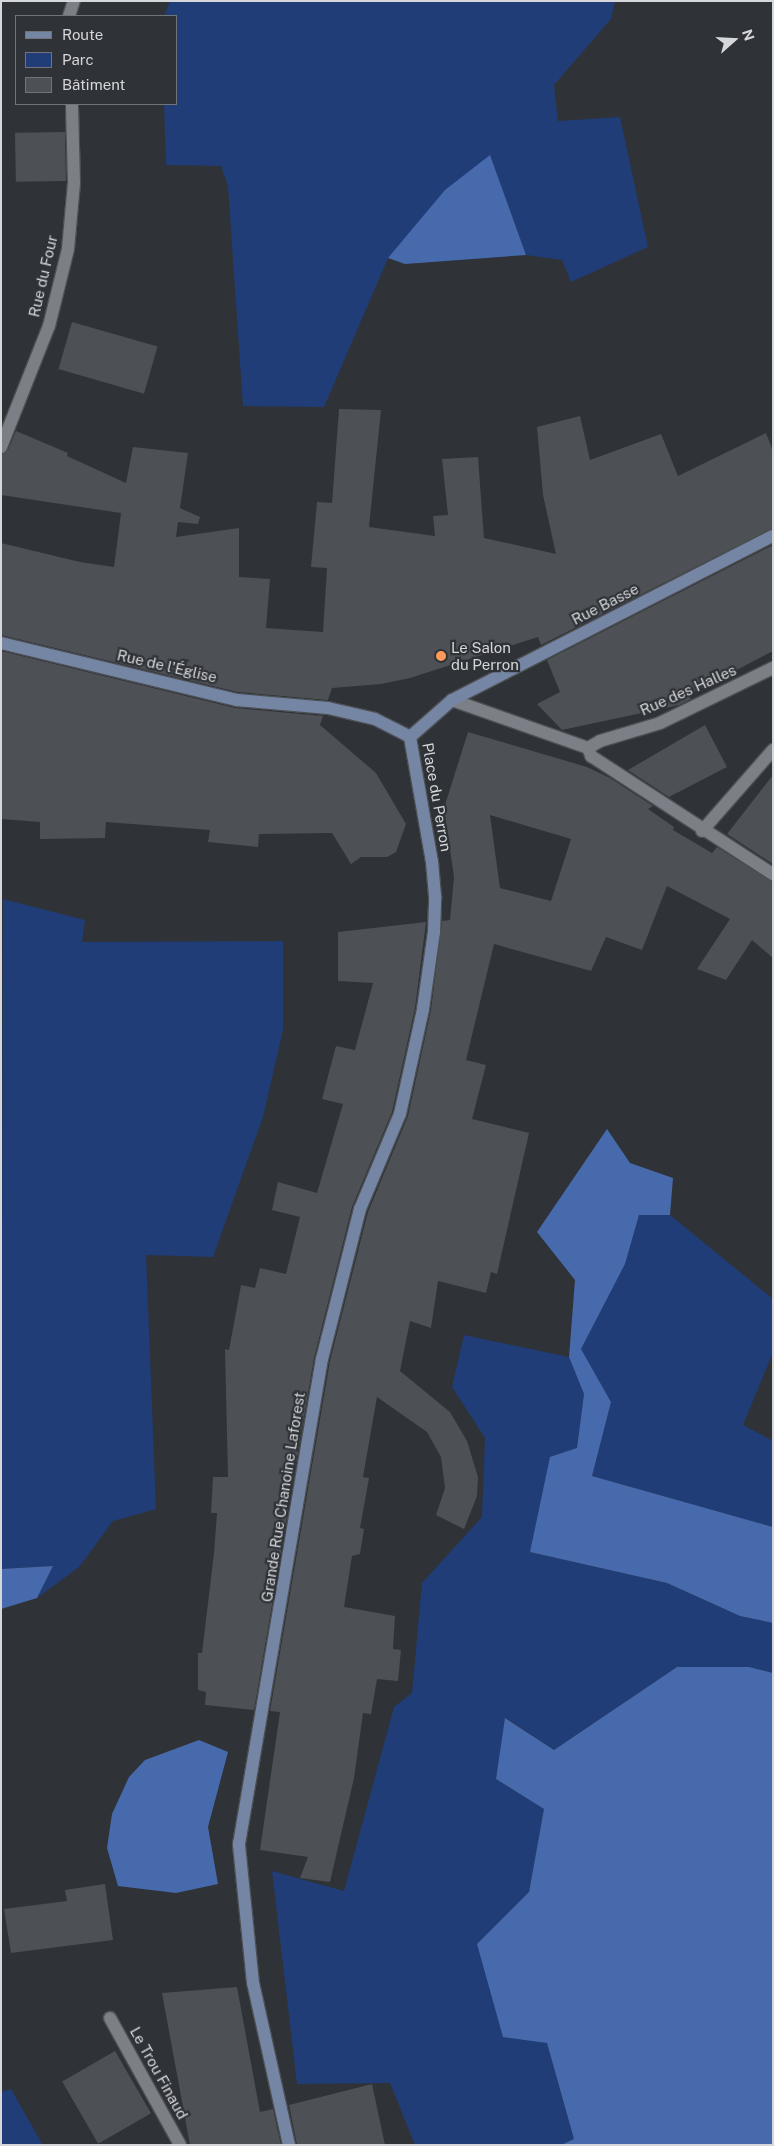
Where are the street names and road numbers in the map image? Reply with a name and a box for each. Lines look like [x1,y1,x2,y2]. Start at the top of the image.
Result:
street label: Rue du Four [25,233,61,319]
street label: Rue Basse [568,579,642,629]
street label: Rue de l'Église [115,646,219,686]
street label: Rue des Halles [637,661,739,719]
street label: Place du Perron [419,741,455,853]
street label: Grande Rue Chanoine Laforest [257,1391,309,1603]
street label: Le Trou Finaud [126,2024,192,2122]

